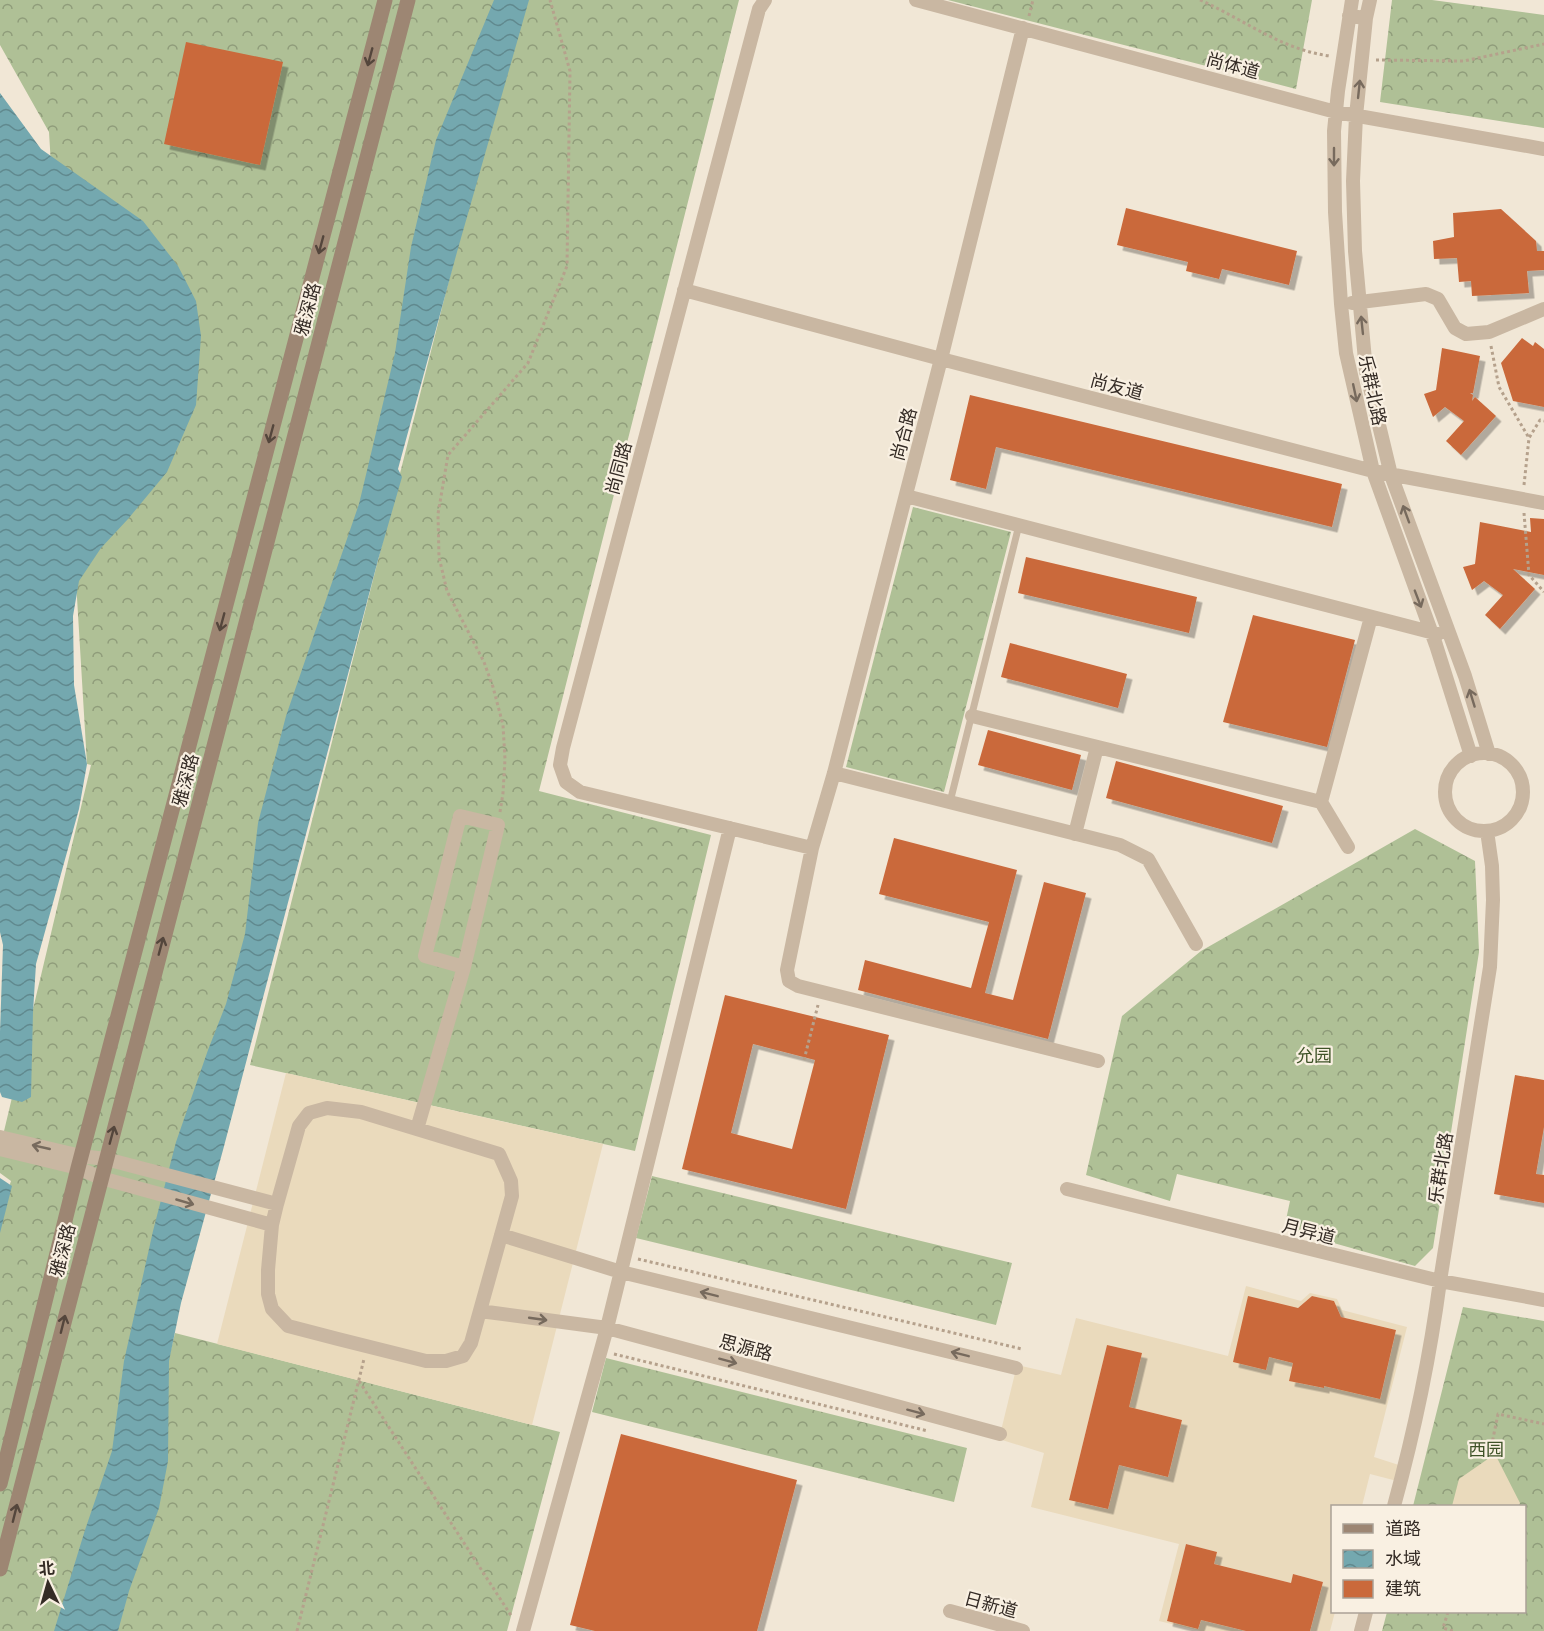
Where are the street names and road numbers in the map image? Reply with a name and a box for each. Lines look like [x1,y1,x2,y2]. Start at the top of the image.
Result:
street label: 尚体道 [1204,46,1262,84]
street label: 雅深路 [288,280,326,338]
street label: 乐群北路 [1354,352,1392,428]
street label: 尚友道 [1088,367,1146,405]
street label: 尚合路 [884,405,922,463]
street label: 尚同路 [599,439,637,497]
street label: 雅深路 [166,751,204,809]
street label: 乐群北路 [1423,1131,1457,1205]
street label: 月异道 [1280,1213,1338,1249]
street label: 雅深路 [44,1221,80,1279]
street label: 思源路 [717,1328,775,1366]
street label: 日新道 [962,1585,1020,1623]

